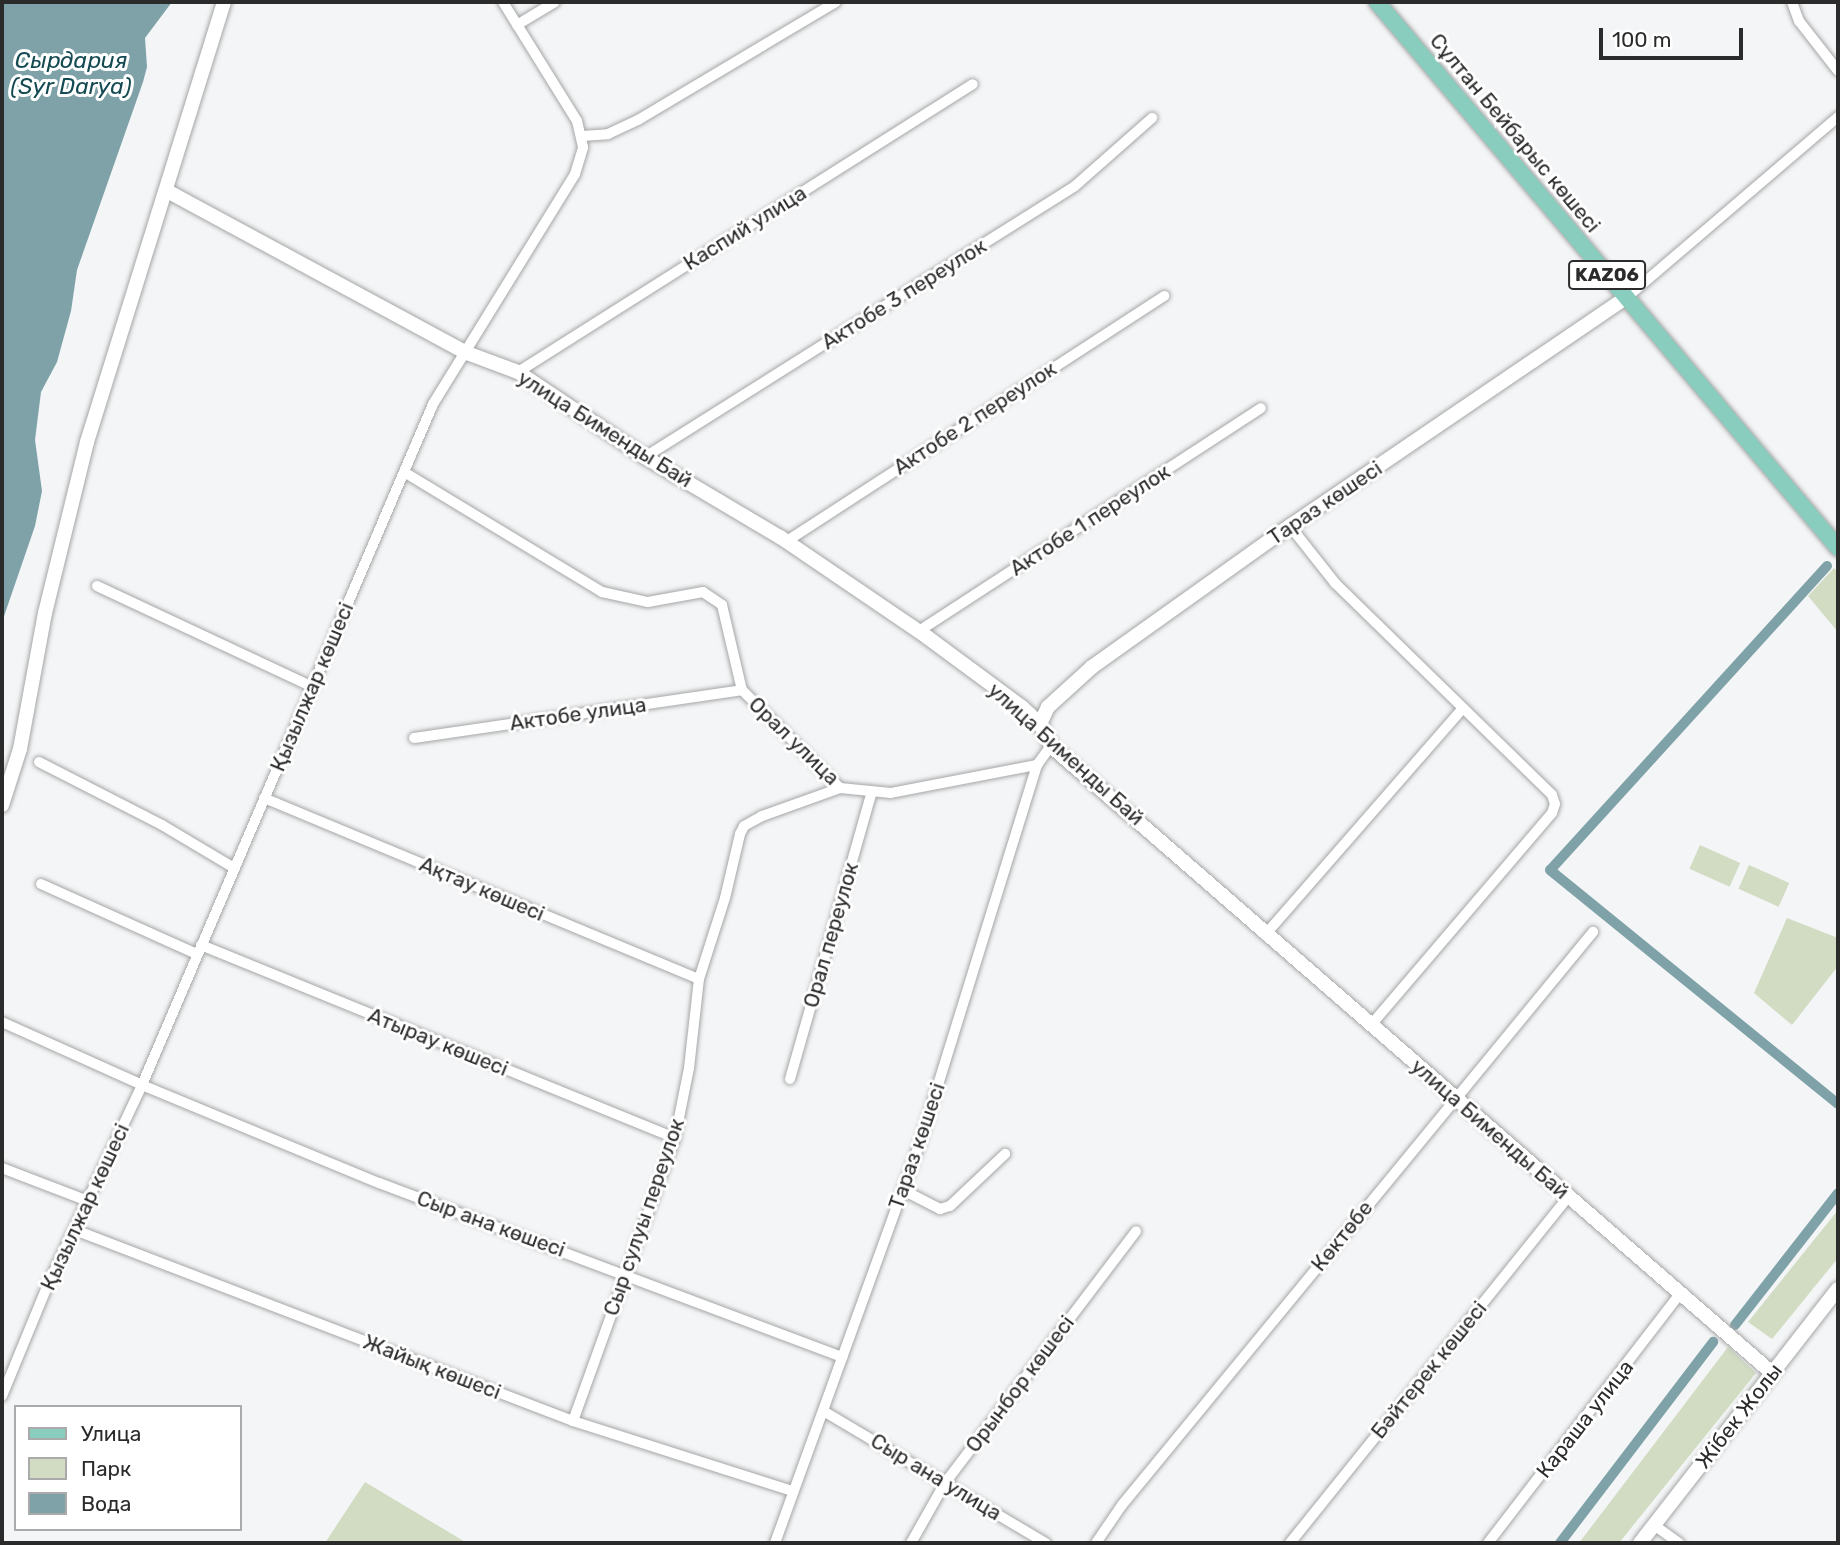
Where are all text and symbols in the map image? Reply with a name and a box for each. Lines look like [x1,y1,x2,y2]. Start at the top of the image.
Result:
scale bar [1602,14,1745,58]
text: 100 m [1612,27,1671,52]
street label: Сұлтан Бейбарыс көшесі [1424,28,1606,238]
water label: Сырдария (Syr Darya) [11,46,131,100]
street label: Каспий улица [679,180,811,276]
street label: Актобе 3 переулок [817,233,991,355]
road number: KAZ06 [1567,260,1647,290]
street label: Актобе 2 переулок [889,356,1061,480]
street label: улица Бименды Бай [513,365,697,493]
street label: Тараз көшесі [1263,456,1387,550]
street label: Актобе 1 переулок [1005,459,1175,581]
street label: Қызылжар көшесі [265,599,359,775]
street label: улица Бименды Бай [983,677,1149,831]
street label: Актобе улица [508,692,648,736]
street label: Орал улица [744,692,844,790]
street label: Ақтау көшесі [416,851,548,927]
street label: Орал переулок [798,859,864,1011]
street label: Атырау көшесі [364,1002,512,1082]
street label: улица Бименды Бай [1406,1054,1574,1204]
street label: Тараз көшесі [884,1079,950,1213]
street label: Сыр сулуы переулок [598,1115,690,1319]
street label: Қызылжар көшесі [35,1120,135,1294]
street label: Сыр ана көшесі [413,1185,569,1263]
street label: Көктөбе [1306,1196,1378,1276]
street label: Бәйтерек көшесі [1366,1296,1492,1444]
street label: Орынбор көшесі [960,1311,1080,1457]
street label: Жайық көшесі [360,1329,504,1405]
street label: Караша улица [1531,1355,1639,1483]
street label: Жібек Жолы [1690,1359,1788,1473]
legend [14,1405,242,1531]
text: Улица [81,1421,141,1446]
street label: Сыр ана улица [866,1428,1006,1526]
text: Парк [81,1456,131,1481]
text: Вода [81,1491,131,1516]

